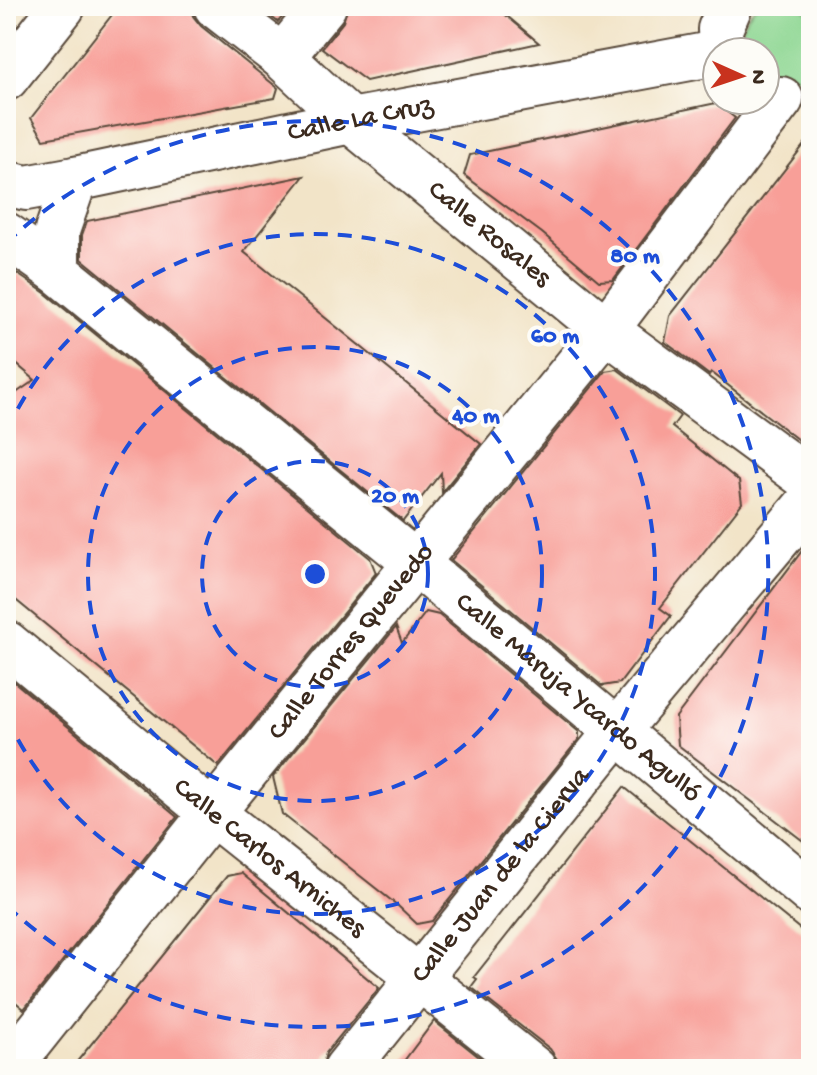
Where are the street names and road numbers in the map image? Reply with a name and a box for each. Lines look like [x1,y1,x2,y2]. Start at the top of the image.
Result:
street label: Calle La Cruz [285,89,437,150]
street label: Calle Rosales [421,174,558,295]
street label: Calle Torres Quevedo [261,537,442,747]
street label: Calle Maruja Ycardo Agulló [448,586,708,810]
street label: Calle Juan de la Cierva [405,760,598,990]
street label: Calle Carlos Arniches [166,771,373,946]

